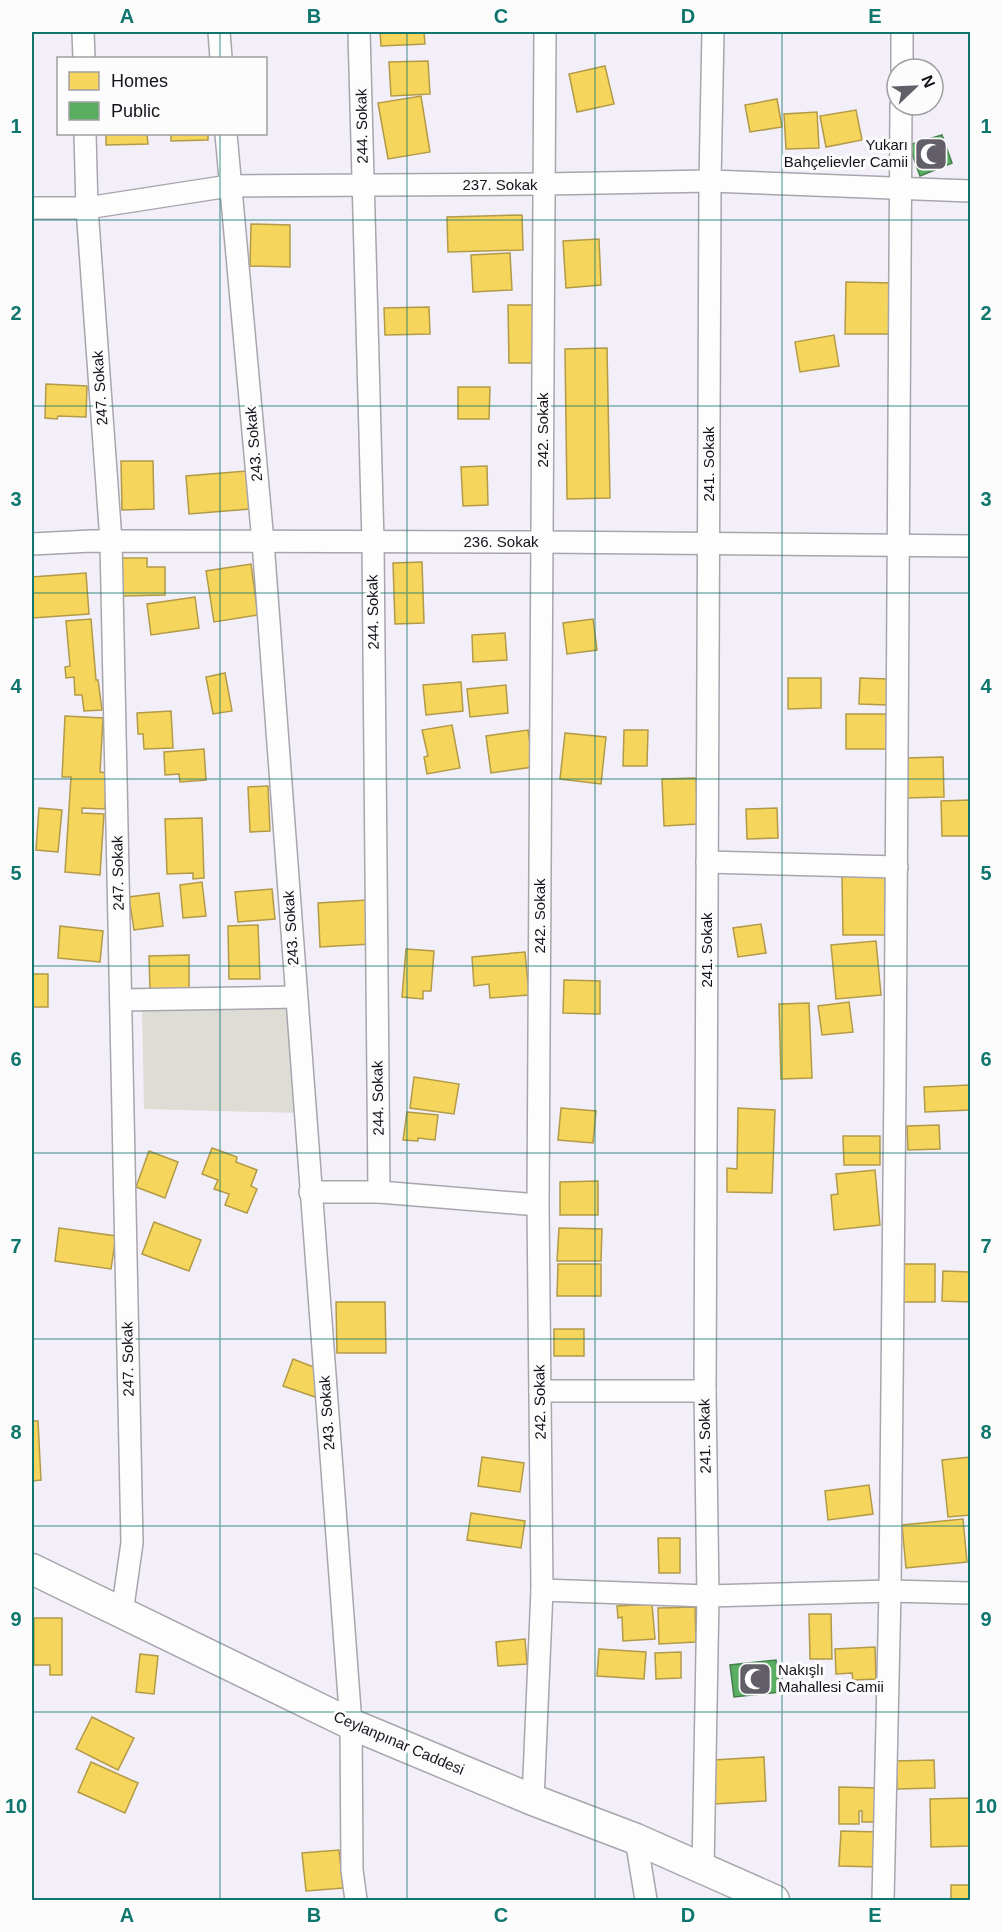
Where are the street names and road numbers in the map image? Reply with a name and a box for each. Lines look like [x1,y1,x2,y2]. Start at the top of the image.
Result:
street label: 244. Sokak [352,88,371,164]
street label: 237. Sokak [462,176,538,193]
street label: 247. Sokak [88,350,111,426]
street label: 242. Sokak [534,392,551,468]
street label: 243. Sokak [242,405,265,482]
street label: 241. Sokak [700,426,717,502]
street label: 236. Sokak [463,533,539,550]
street label: 244. Sokak [363,574,382,650]
street label: 247. Sokak [108,835,127,911]
street label: 242. Sokak [531,878,548,954]
street label: 243. Sokak [279,890,302,966]
street label: 241. Sokak [698,912,715,988]
street label: 244. Sokak [368,1060,387,1136]
street label: 247. Sokak [118,1321,137,1397]
street label: 242. Sokak [530,1364,549,1440]
street label: 243. Sokak [315,1375,338,1451]
street label: 241. Sokak [695,1398,714,1474]
street label: Ceylanpınar Caddesi [331,1707,467,1778]

